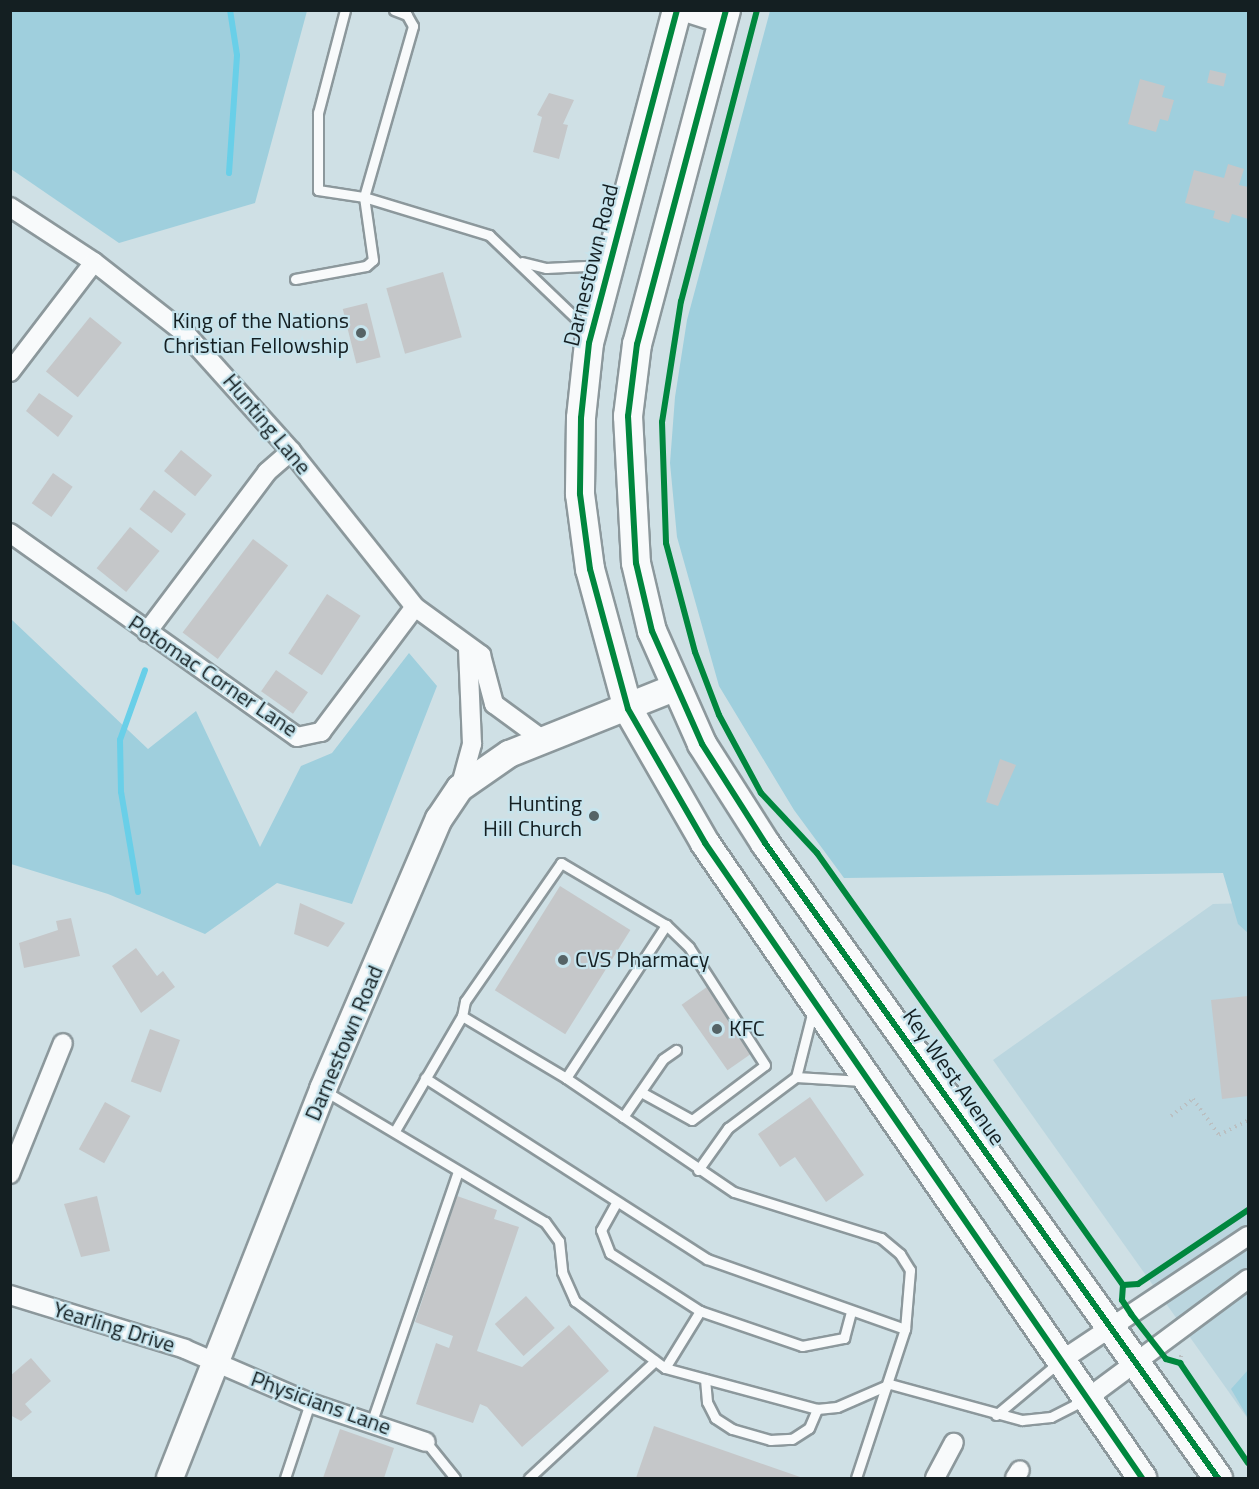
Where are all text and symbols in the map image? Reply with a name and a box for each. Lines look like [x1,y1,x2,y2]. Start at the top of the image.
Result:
street label: Darnestown Road [558,181,624,349]
place label: King of the Nations Christian Fellowship [163,307,349,358]
marker: King of the Nations Christian Fellowship [354,326,368,340]
street label: Hunting Lane [217,368,317,480]
street label: Potomac Corner Lane [123,610,303,742]
place label: Hunting Hill Church [483,790,582,842]
marker: Hunting Hill Church [587,809,601,823]
place label: CVS Pharmacy [575,947,709,973]
marker: CVS Pharmacy [556,953,570,967]
street label: Darnestown Road [299,961,389,1125]
street label: Key West Avenue [897,1004,1011,1150]
place label: KFC [729,1016,765,1042]
marker: KFC [710,1022,724,1036]
street label: Yearling Drive [50,1296,178,1358]
street label: Physicians Lane [247,1365,395,1441]

